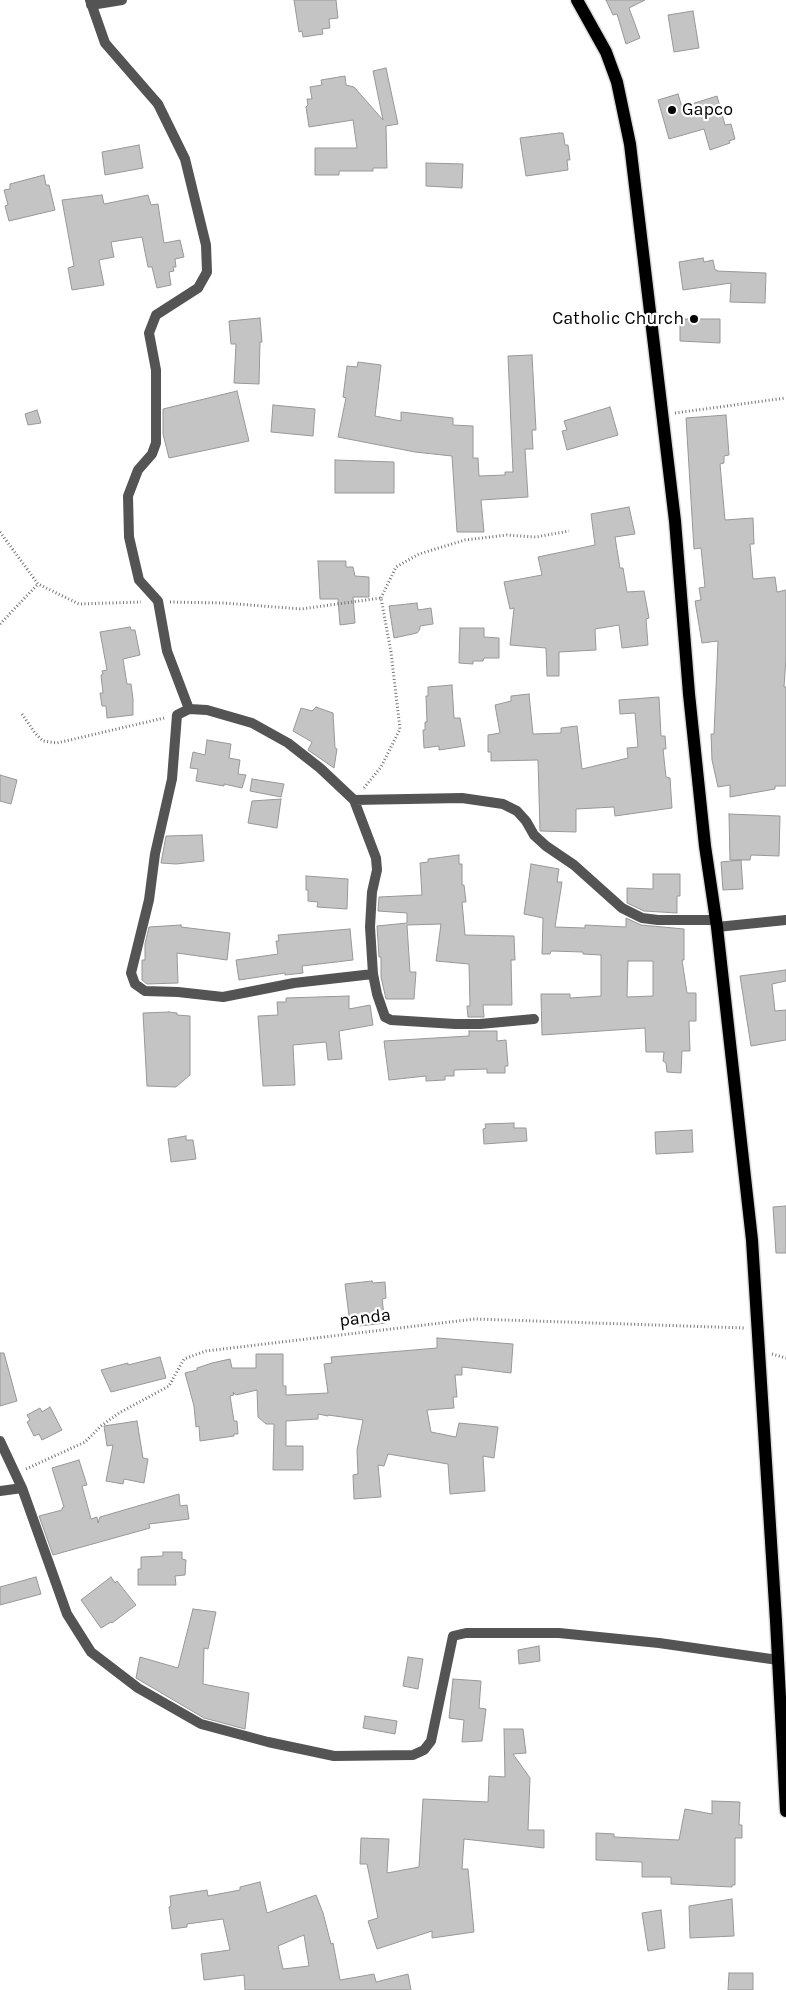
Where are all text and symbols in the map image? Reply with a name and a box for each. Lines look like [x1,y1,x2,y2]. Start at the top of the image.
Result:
place label: Gapco [682,99,733,121]
marker: Gapco [666,104,678,116]
place label: Catholic Church [552,308,684,330]
marker: Catholic Church [688,313,700,325]
street label: panda [338,1304,392,1332]

